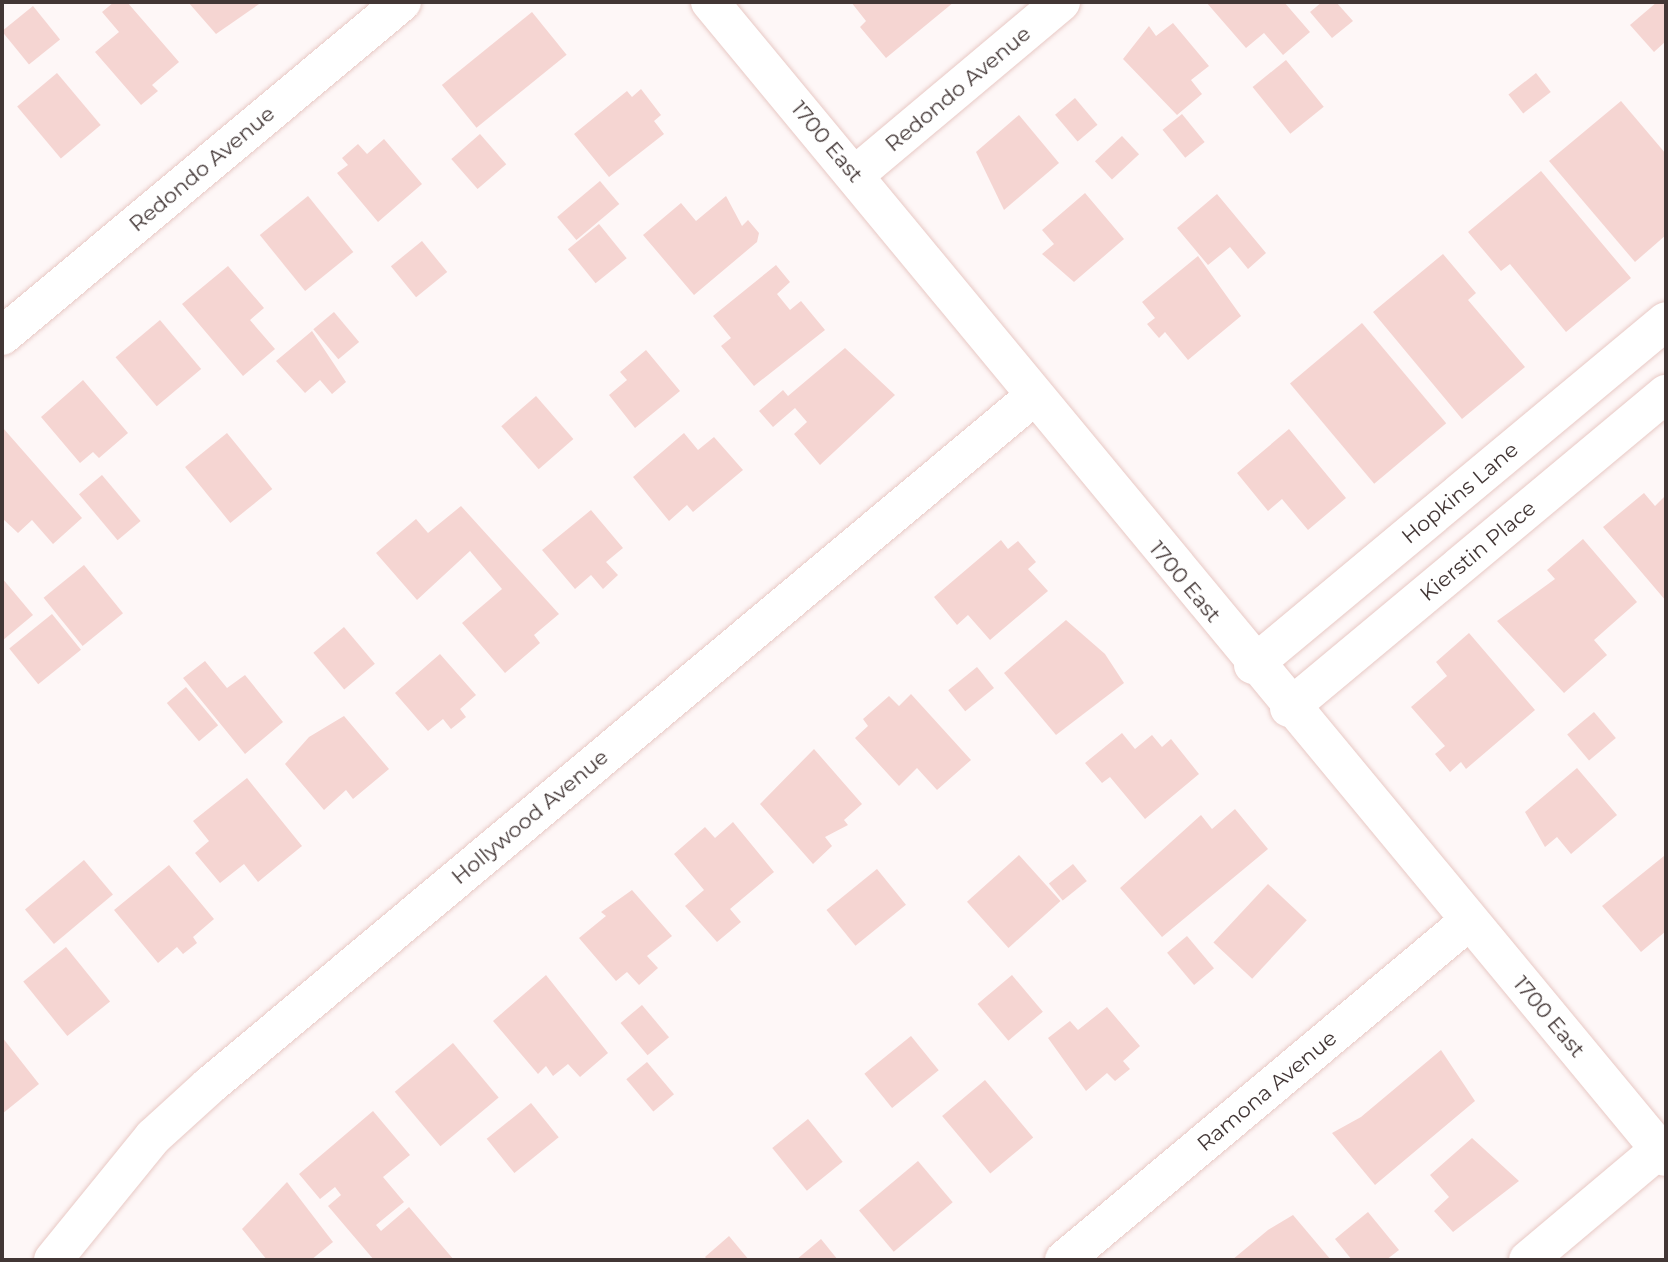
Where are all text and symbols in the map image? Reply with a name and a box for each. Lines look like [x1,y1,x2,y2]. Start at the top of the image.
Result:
street label: Redondo Avenue [880,21,1036,157]
street label: 1700 East [786,96,868,188]
street label: Redondo Avenue [124,101,280,237]
street label: Hopkins Lane [1397,437,1523,549]
street label: Kierstin Place [1415,495,1541,607]
street label: 1700 East [1144,536,1226,628]
street label: Hollywood Avenue [447,744,613,890]
street label: 1700 East [1508,971,1590,1063]
street label: Ramona Avenue [1192,1025,1342,1157]

